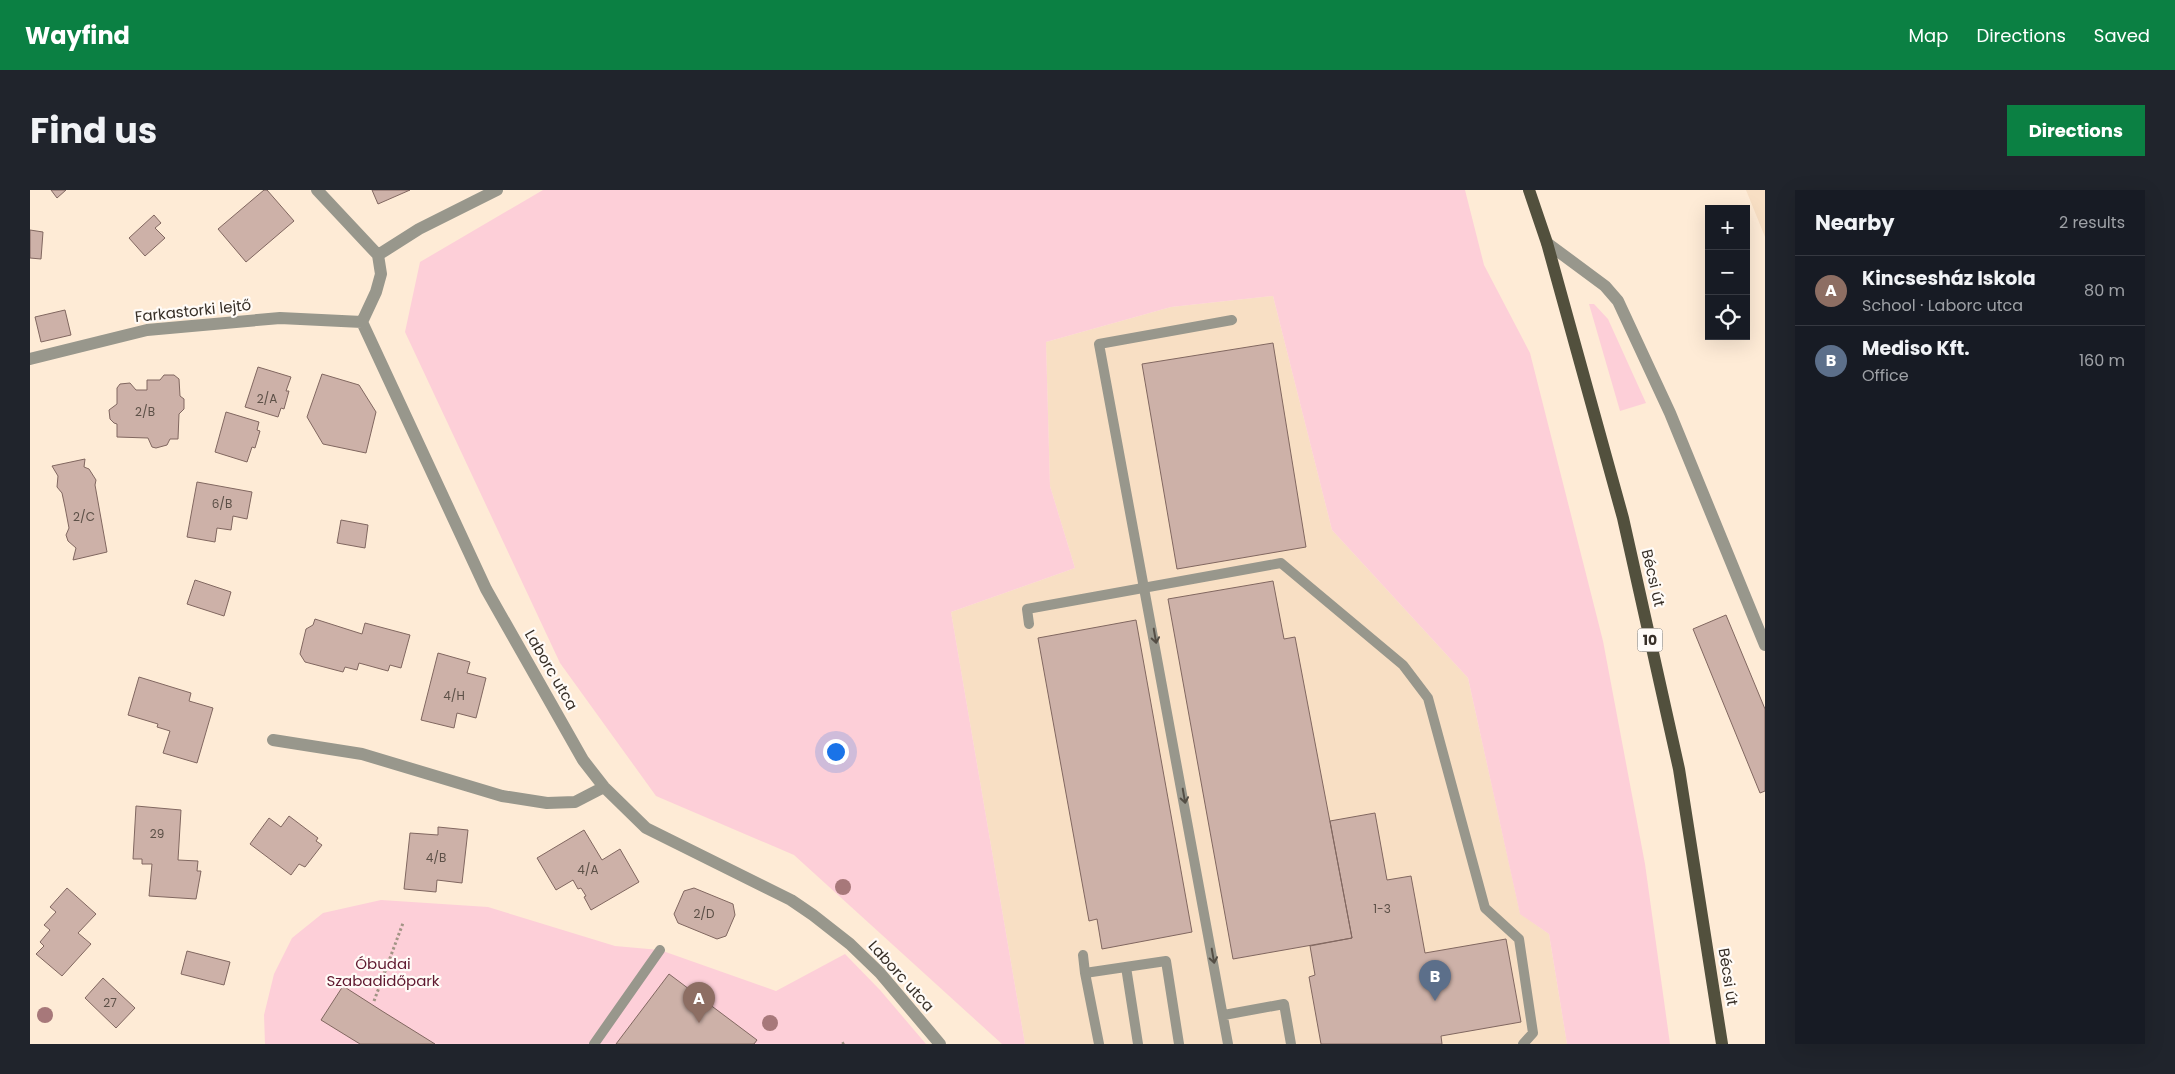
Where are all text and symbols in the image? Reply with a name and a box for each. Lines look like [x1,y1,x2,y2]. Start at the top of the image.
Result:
text: Wayfind [25,19,130,52]
text: Map [1909,23,1948,48]
text: Directions [1976,23,2066,48]
text: Saved [2094,23,2150,48]
button: Directions [2007,105,2145,156]
text: Find us [30,106,157,155]
map controls [1705,205,1750,340]
button: + [1705,205,1750,250]
text: Nearby [1815,208,1895,237]
text: 2 results [2059,211,2125,234]
button: − [1705,250,1750,295]
text: Kincsesház Iskola [1862,265,2036,292]
text: A [1825,279,1837,302]
text: 80 m [2084,279,2125,302]
street label: Farkastorki lejtő [134,294,252,327]
text: School · Laborc utca [1862,294,2023,317]
button: locate [1705,295,1750,340]
text: Mediso Kft. [1862,335,1970,362]
text: B [1826,349,1836,372]
text: 160 m [2079,349,2125,372]
text: Office [1862,364,1909,387]
house number: 2/A [257,390,277,407]
house number: 2/B [135,403,155,420]
house number: 6/B [212,495,232,512]
house number: 2/C [73,508,95,525]
street label: Bécsi út [1637,547,1670,609]
street label: Laborc utca [520,626,583,714]
one-way arrow [1150,628,1160,644]
road number: 10 [1638,628,1662,652]
house number: 4/H [443,687,465,704]
your location [823,739,849,765]
one-way arrow [1179,787,1189,803]
house number: 29 [150,825,164,842]
house number: 4/B [426,849,446,866]
house number: 4/A [577,861,599,878]
house number: 1-3 [1373,900,1391,917]
house number: 2/D [693,905,715,922]
street label: Laborc utca [864,935,939,1016]
one-way arrow [1209,947,1219,963]
street label: Bécsi út [1714,947,1743,1007]
park label: Óbudai Szabadidőpark [326,953,440,991]
pin: B [1419,960,1451,1001]
pin: A [683,982,715,1023]
house number: 27 [103,994,117,1011]

